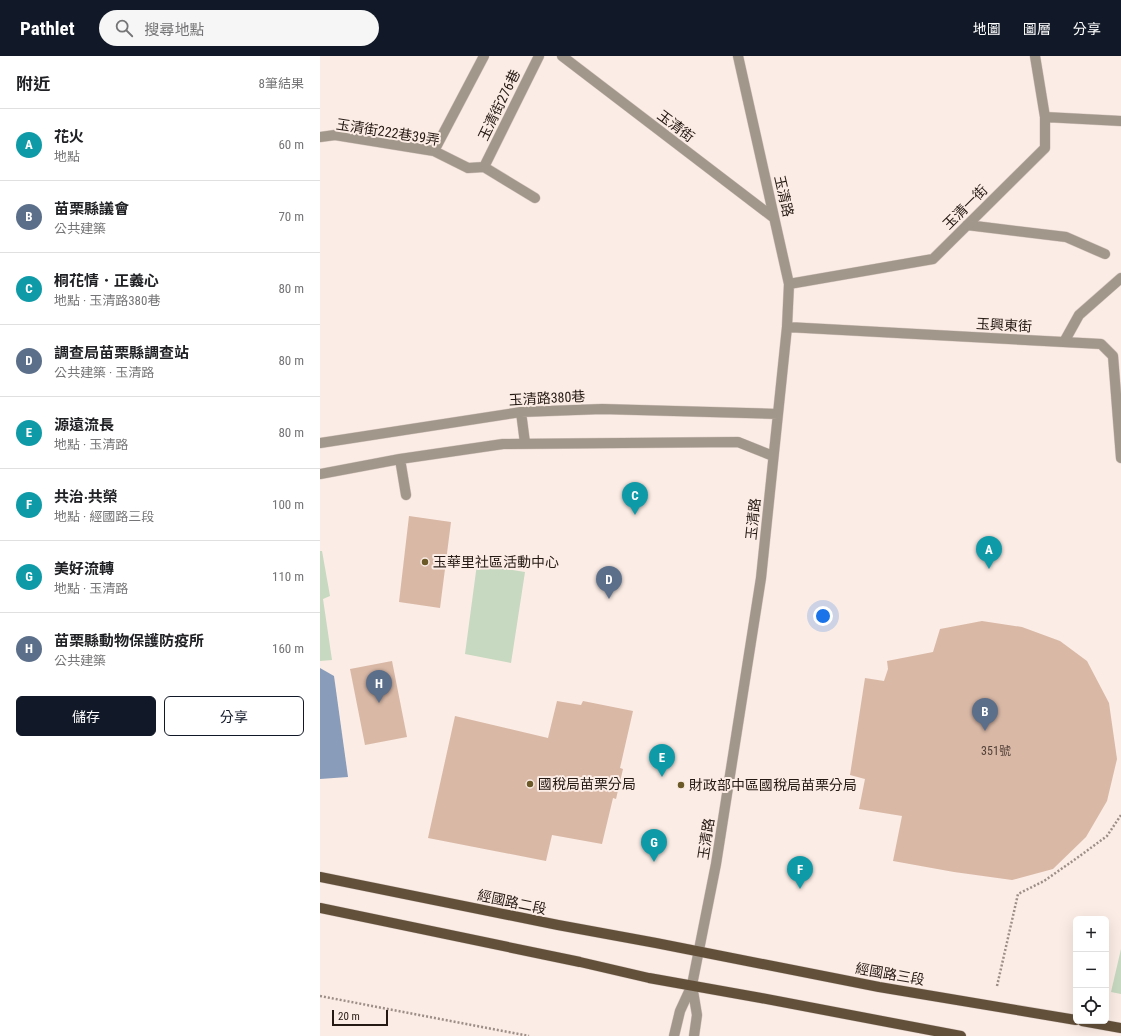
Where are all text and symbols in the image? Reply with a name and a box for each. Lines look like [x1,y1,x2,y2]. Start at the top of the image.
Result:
search box [99,10,379,46]
text: Pathlet [20,17,75,40]
icon: search [113,17,135,39]
text: 搜尋地點 [145,21,205,39]
text: 地圖 [973,21,1001,37]
text: 圖層 [1023,21,1051,37]
text: 分享 [1073,21,1101,37]
street label: 玉清街276巷 [475,67,523,143]
text: 附近 [16,74,50,94]
text: 8筆結果 [259,76,304,91]
street label: 玉清街 [654,107,698,145]
street label: 玉清街222巷39弄 [335,116,441,148]
text: 花火 [54,128,84,146]
text: A [25,137,33,152]
text: 60 m [278,137,304,152]
text: 地點 [54,149,80,164]
street label: 玉清路 [771,174,797,218]
street label: 玉清一街 [940,182,990,232]
text: 苗栗縣議會 [54,200,129,218]
text: B [25,209,33,224]
text: 70 m [278,209,304,224]
text: 公共建築 [54,221,106,236]
text: 桐花情．正義心 [54,272,159,290]
text: C [25,281,33,296]
text: 80 m [278,281,304,296]
text: 地點 · 玉清路380巷 [54,293,160,308]
street label: 玉興東街 [976,316,1032,334]
text: 調查局苗栗縣調查站 [54,344,189,362]
text: D [25,353,33,368]
text: 80 m [278,353,304,368]
text: 公共建築 · 玉清路 [54,365,154,380]
street label: 玉清路380巷 [508,388,586,408]
text: 源遠流長 [54,416,114,434]
text: E [26,425,32,440]
text: 80 m [278,425,304,440]
text: 地點 · 玉清路 [54,437,128,452]
pin: C [622,482,648,515]
text: 共治‧共榮 [54,488,118,506]
text: F [26,497,32,512]
text: 100 m [272,497,304,512]
street label: 玉清路 [743,497,763,541]
text: 地點 · 經國路三段 [54,509,154,524]
pin: A [976,536,1002,569]
place label: 玉華里社區活動中心 [433,554,559,570]
marker: 玉華里社區活動中心 [420,557,430,567]
text: 美好流轉 [54,560,114,578]
pin: D [596,566,622,599]
text: G [25,569,33,584]
text: 110 m [272,569,304,584]
text: 地點 · 玉清路 [54,581,128,596]
your location [813,606,833,626]
text: 苗栗縣動物保護防疫所 [54,632,204,650]
text: H [25,641,33,656]
text: 160 m [272,641,304,656]
text: 公共建築 [54,653,106,668]
pin: H [366,670,392,703]
button: 儲存 [16,696,156,736]
button: 分享 [164,696,304,736]
pin: B [972,698,998,731]
pin: E [649,744,675,777]
house number: 351號 [981,744,1011,758]
place label: 國稅局苗栗分局 [538,776,636,792]
place label: 財政部中區國稅局苗栗分局 [689,777,857,793]
marker: 國稅局苗栗分局 [525,779,535,789]
marker: 財政部中區國稅局苗栗分局 [676,780,686,790]
street label: 玉清路 [695,817,717,861]
pin: G [641,829,667,862]
pin: F [787,856,813,889]
street label: 經國路二段 [476,887,548,917]
map controls [1073,916,1109,1024]
button: + [1073,916,1109,952]
button: − [1073,952,1109,988]
street label: 經國路三段 [854,960,926,988]
button: locate [1073,988,1109,1024]
scale bar [332,1008,388,1027]
text: 20 m [338,1010,360,1023]

